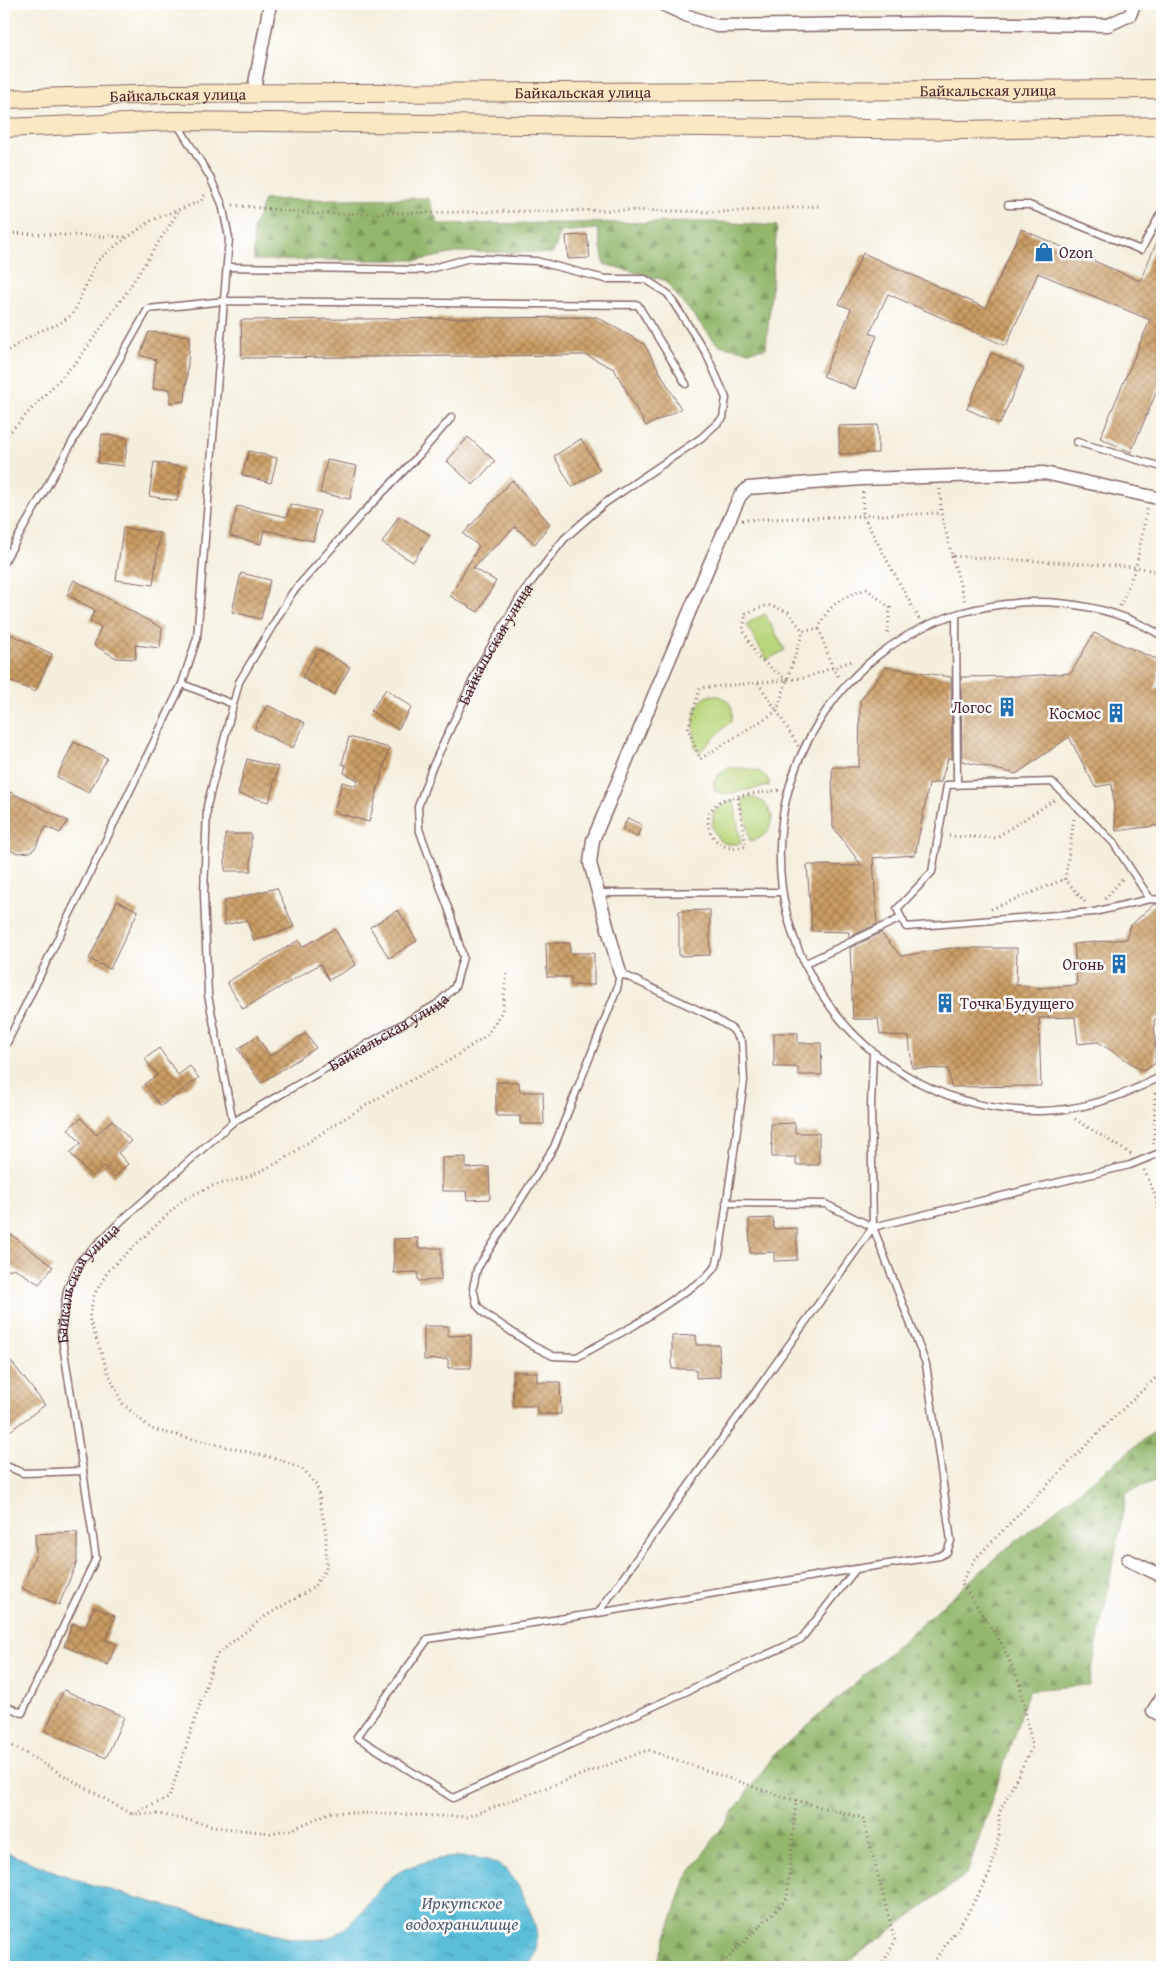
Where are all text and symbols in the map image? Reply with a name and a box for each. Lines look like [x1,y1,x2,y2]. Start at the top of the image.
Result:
street label: Байкальская улица [920,78,1057,102]
street label: Байкальская улица [515,80,652,104]
street label: Байкальская улица [109,82,247,108]
place label: Ozon [1059,240,1093,264]
shop icon: Ozon [1033,241,1055,263]
street label: Байкальская улица [451,577,539,709]
place label: Логос [952,695,992,719]
building icon: Логос [996,696,1018,718]
place label: Космос [1049,701,1101,725]
building icon: Космос [1105,702,1127,724]
place label: Огонь [1063,952,1104,976]
building icon: Огонь [1108,953,1130,975]
street label: Байкальская улица [323,987,454,1077]
place label: Точка Будущего [960,991,1074,1015]
building icon: Точка Будущего [934,992,956,1014]
street label: Байкальская улица [49,1217,125,1345]
water label: Иркутское водохранилище [405,1889,519,1937]

